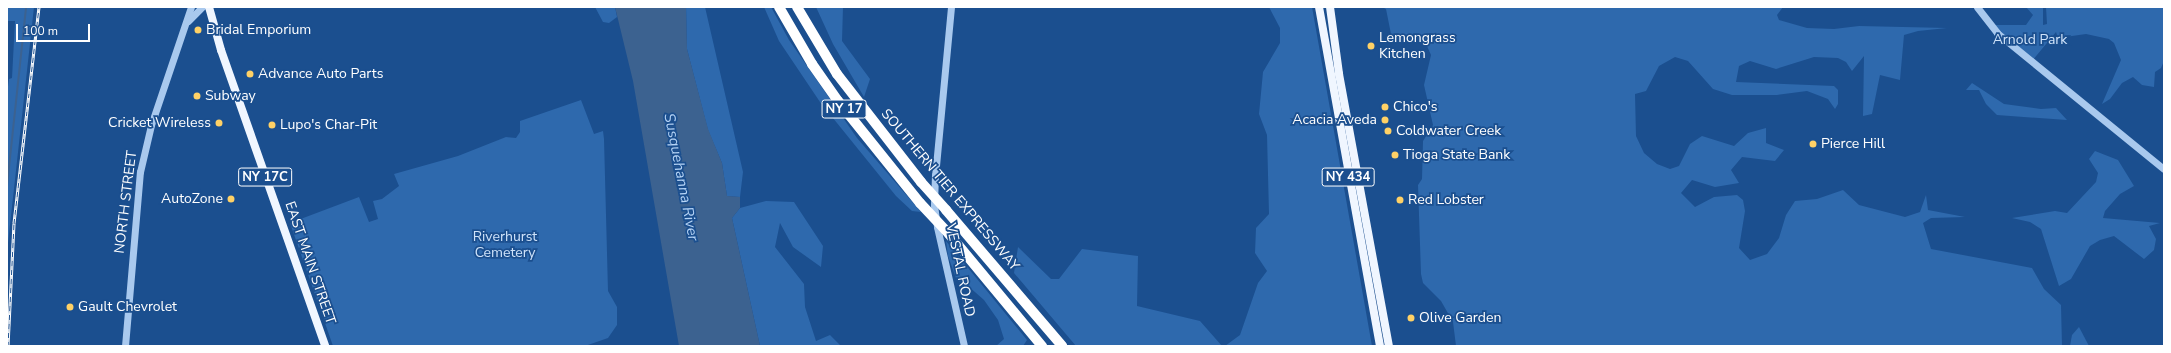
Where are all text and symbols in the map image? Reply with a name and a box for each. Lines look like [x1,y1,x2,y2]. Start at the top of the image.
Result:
scale bar [18,16,92,42]
place label: Bridal Emporium [206,22,311,38]
text: 100 m [23,23,58,39]
marker: Bridal Emporium [193,25,203,35]
place label: Lemongrass Kitchen [1379,30,1456,62]
park label: Arnold Park [1993,32,2067,48]
marker: Lemongrass Kitchen [1366,41,1376,51]
place label: Advance Auto Parts [258,66,383,82]
marker: Advance Auto Parts [245,69,255,79]
place label: Subway [205,88,256,104]
marker: Subway [192,91,202,101]
road number: NY 17 [821,98,867,120]
place label: Chico's [1393,99,1438,115]
marker: Chico's [1380,102,1390,112]
street label: SOUTHERN TIER EXPRESSWAY [877,106,1023,274]
water label: Susquehanna River [660,112,702,242]
place label: Acacia Aveda [1292,112,1377,128]
place label: Cricket Wireless [108,115,211,131]
marker: Acacia Aveda [1380,115,1390,125]
place label: Lupo's Char-Pit [280,117,377,133]
marker: Cricket Wireless [214,118,224,128]
marker: Lupo's Char-Pit [267,120,277,130]
place label: Coldwater Creek [1396,123,1501,139]
marker: Coldwater Creek [1383,126,1393,136]
place label: Pierce Hill [1821,136,1885,152]
marker: Pierce Hill [1808,139,1818,149]
place label: Tioga State Bank [1403,147,1510,163]
street label: NORTH STREET [111,150,141,254]
marker: Tioga State Bank [1390,150,1400,160]
road number: NY 17C [238,166,292,188]
road number: NY 434 [1321,166,1375,188]
place label: AutoZone [161,191,223,207]
place label: Red Lobster [1408,192,1484,208]
marker: AutoZone [226,194,236,204]
marker: Red Lobster [1395,195,1405,205]
street label: EAST MAIN STREET [281,199,339,327]
street label: VESTAL ROAD [942,222,978,318]
park label: Riverhurst Cemetery [473,229,537,262]
place label: Gault Chevrolet [78,299,177,315]
marker: Gault Chevrolet [65,302,75,312]
place label: Olive Garden [1419,310,1501,326]
marker: Olive Garden [1406,313,1416,323]

